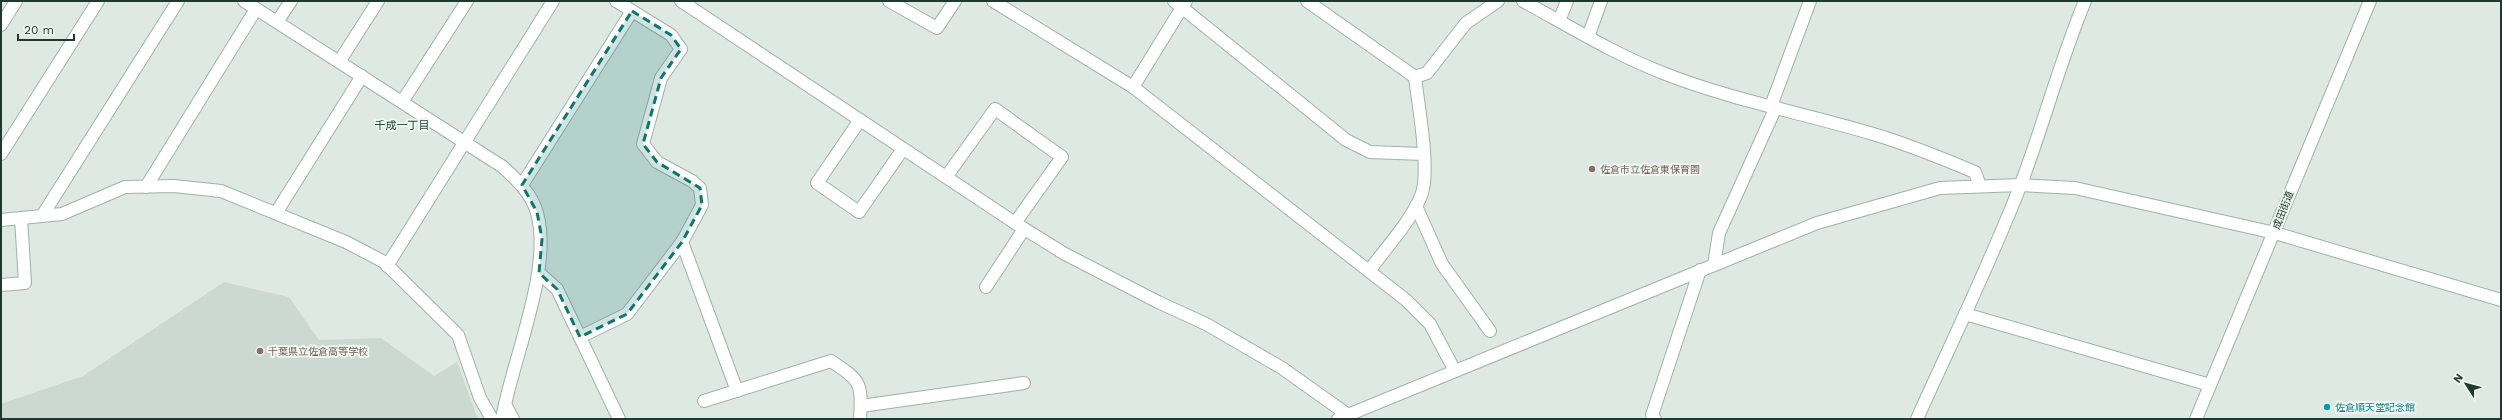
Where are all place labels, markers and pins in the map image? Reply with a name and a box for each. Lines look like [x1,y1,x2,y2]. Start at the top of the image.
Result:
marker: 佐倉市立佐倉東保育園 [1587,164,1597,174]
place label: 佐倉市立佐倉東保育園 [1600,164,1700,175]
marker: 千葉県立佐倉高等学校 [255,346,265,356]
place label: 千葉県立佐倉高等学校 [268,346,368,357]
marker: 佐倉順天堂記念館 [2322,402,2332,412]
place label: 佐倉順天堂記念館 [2335,402,2415,413]

